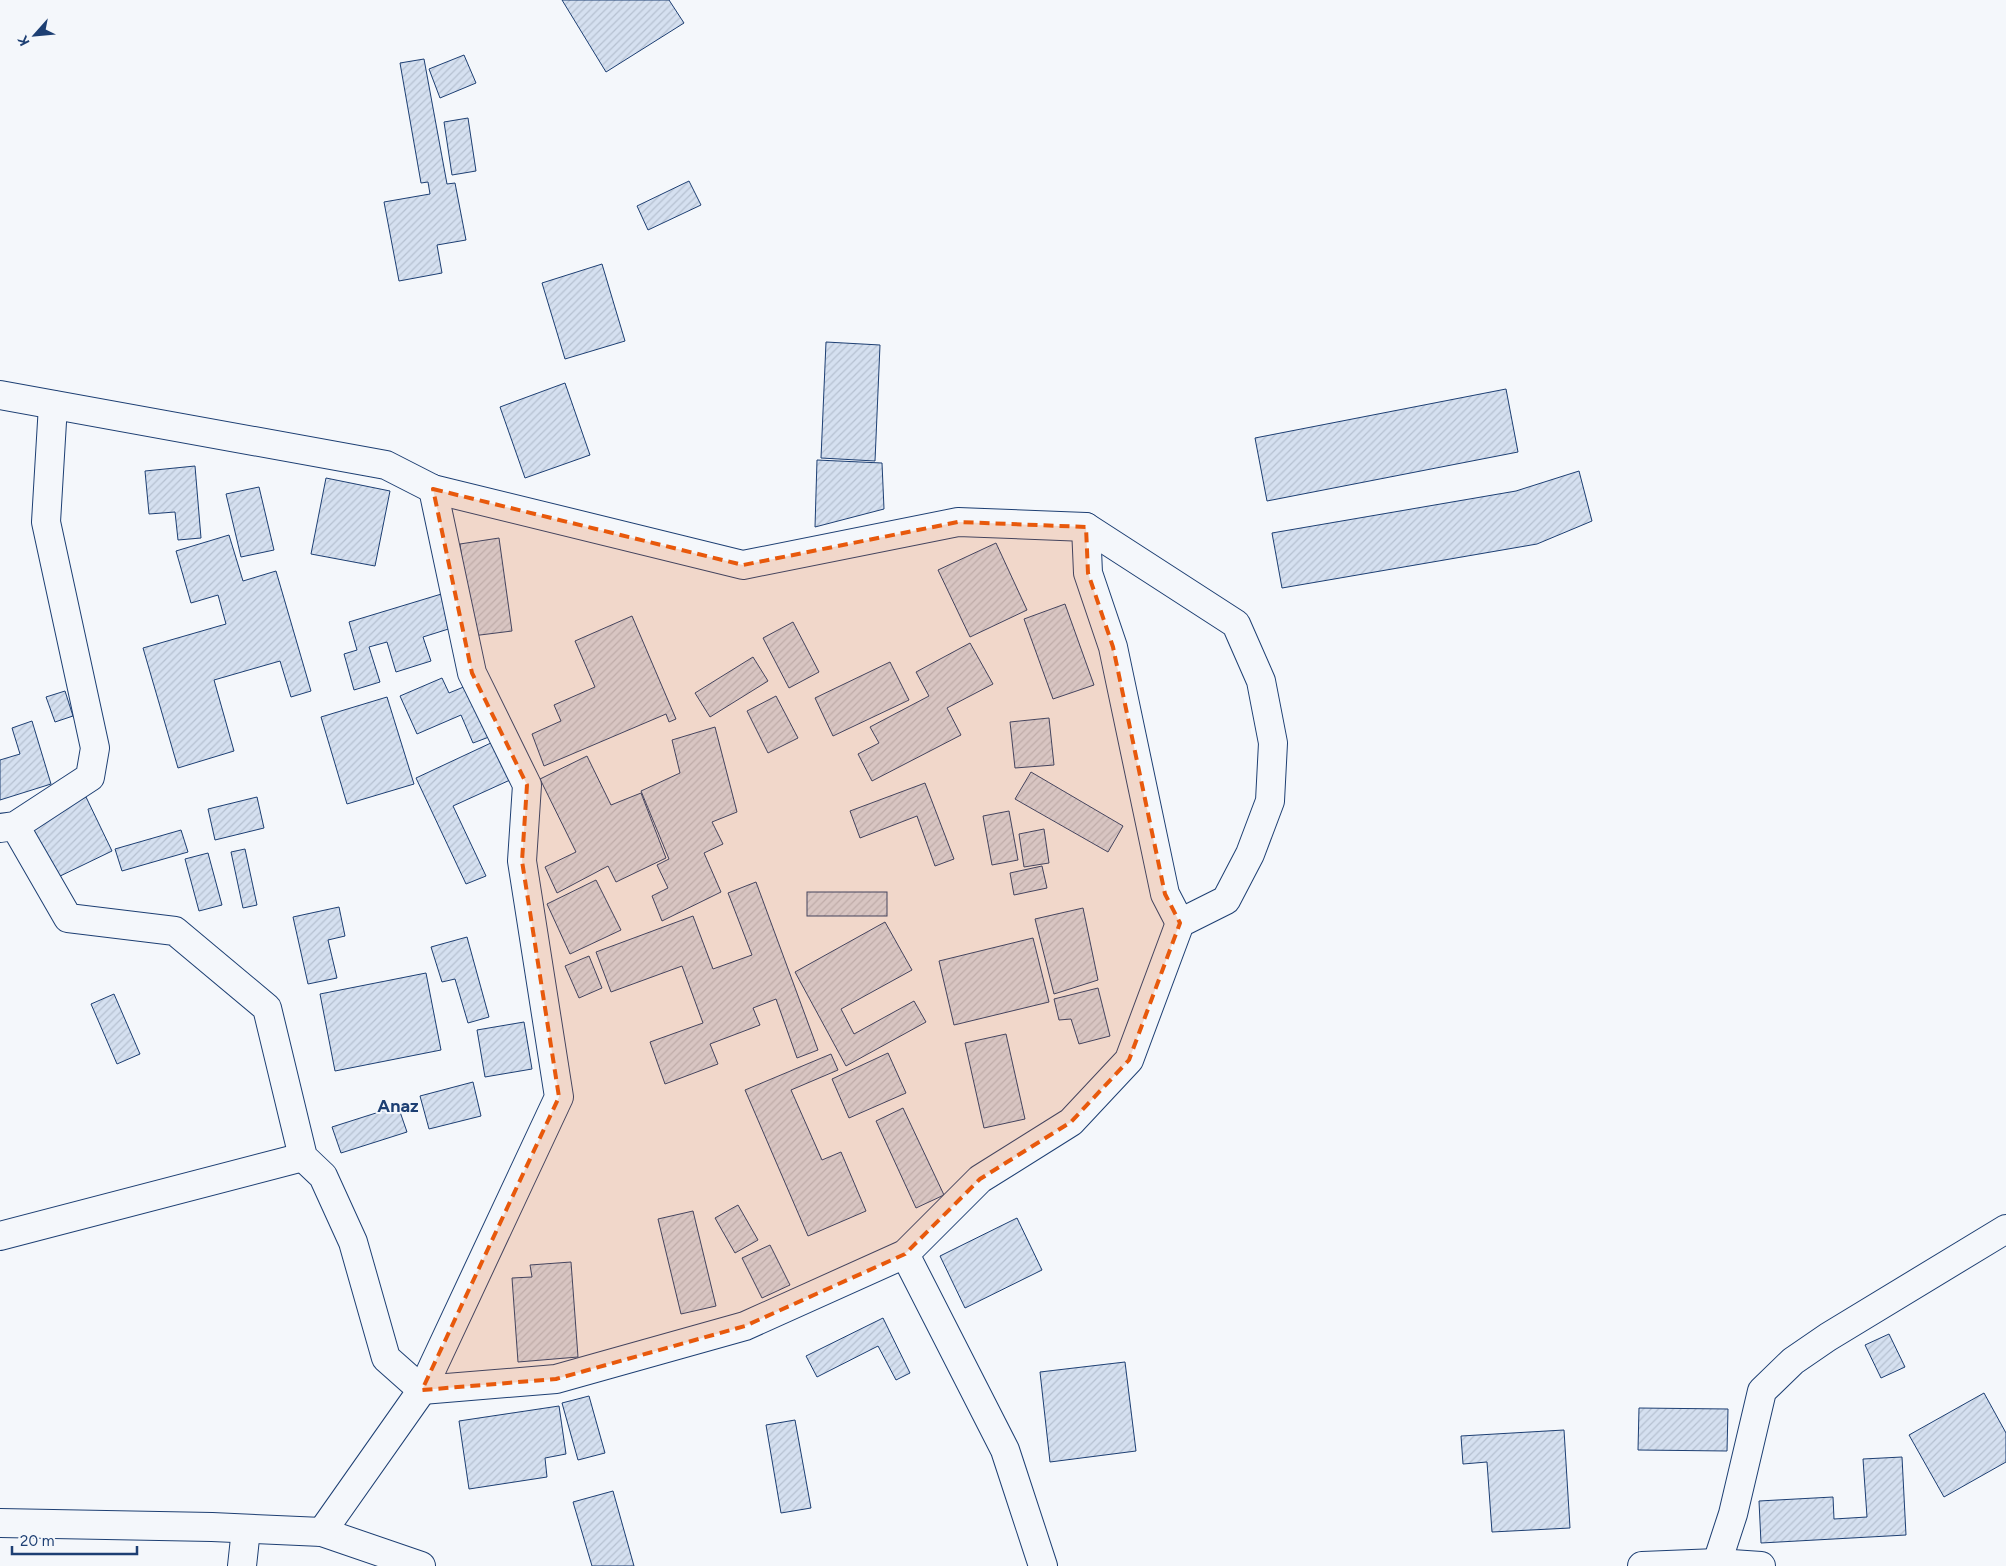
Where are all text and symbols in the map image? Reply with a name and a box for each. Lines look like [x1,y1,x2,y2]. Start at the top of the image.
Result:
north arrow [10,10,60,60]
text: K [14,32,34,49]
district label: Anaz [377,1095,419,1117]
scale bar [12,1524,138,1556]
text: 20 m [20,1532,54,1550]

